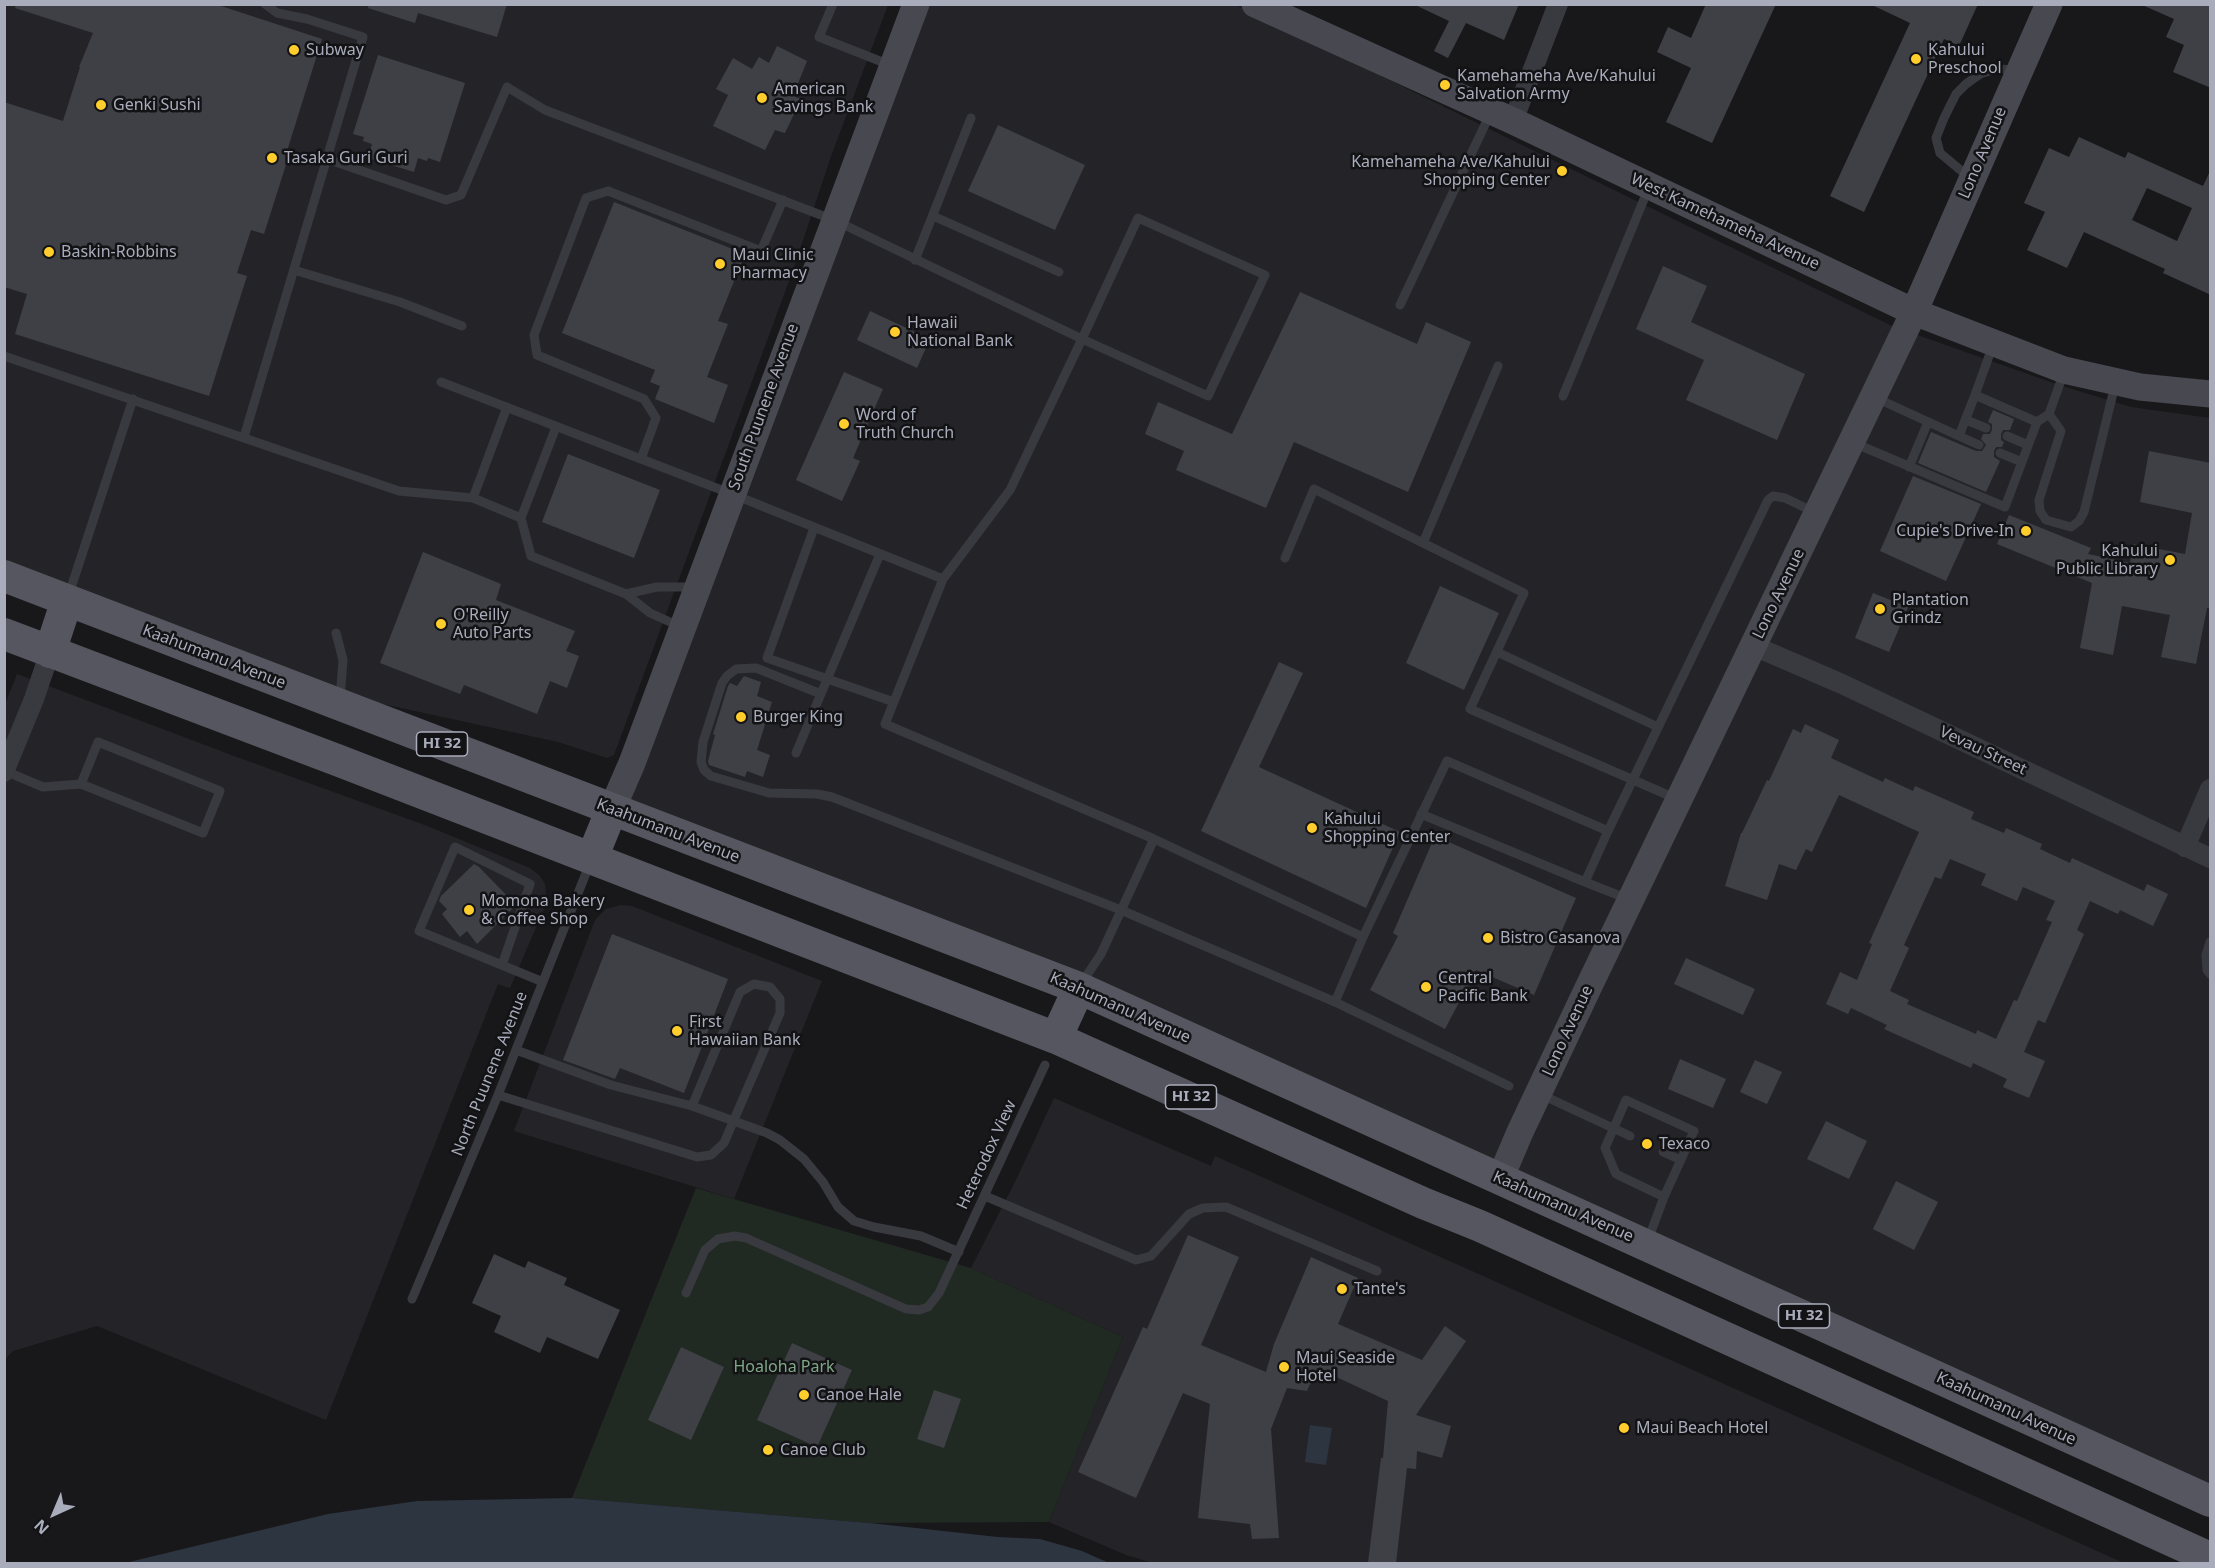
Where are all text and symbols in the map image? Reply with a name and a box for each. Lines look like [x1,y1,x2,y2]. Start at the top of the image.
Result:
place label: Subway [306,40,364,60]
place label: Kahului Preschool [1928,40,2002,78]
marker: Subway [287,43,301,57]
marker: Kahului Preschool [1909,52,1923,66]
place label: Kamehameha Ave/Kahului Salvation Army [1457,66,1656,104]
marker: Kamehameha Ave/Kahului Salvation Army [1438,78,1452,92]
place label: American Savings Bank [774,79,873,117]
marker: American Savings Bank [755,91,769,105]
place label: Genki Sushi [113,95,201,115]
marker: Genki Sushi [94,98,108,112]
street label: Lono Avenue [1955,104,2011,202]
place label: Tasaka Guri Guri [284,148,408,168]
marker: Tasaka Guri Guri [265,151,279,165]
place label: Kamehameha Ave/Kahului Shopping Center [1351,152,1550,190]
marker: Kamehameha Ave/Kahului Shopping Center [1555,164,1569,178]
street label: West Kamehameha Avenue [1628,170,1822,274]
place label: Baskin-Robbins [61,242,177,262]
marker: Baskin-Robbins [42,245,56,259]
place label: Maui Clinic Pharmacy [732,245,814,283]
marker: Maui Clinic Pharmacy [713,257,727,271]
place label: Hawaii National Bank [907,313,1013,351]
street label: South Puunene Avenue [725,321,803,493]
marker: Hawaii National Bank [888,325,902,339]
place label: Word of Truth Church [856,405,954,443]
marker: Word of Truth Church [837,417,851,431]
place label: Cupie's Drive-In [1896,521,2014,541]
marker: Cupie's Drive-In [2019,524,2033,538]
place label: Kahului Public Library [2056,541,2158,579]
street label: Lono Avenue [1749,546,1809,642]
marker: Kahului Public Library [2163,553,2177,567]
place label: Plantation Grindz [1892,590,1969,628]
marker: Plantation Grindz [1873,602,1887,616]
place label: O'Reilly Auto Parts [453,605,531,643]
marker: O'Reilly Auto Parts [434,617,448,631]
street label: Kaahumanu Avenue [140,621,288,693]
place label: Burger King [753,707,843,727]
marker: Burger King [734,710,748,724]
street label: Vevau Street [1936,722,2030,780]
road number: HI 32 [416,732,468,756]
street label: Kaahumanu Avenue [594,795,742,867]
place label: Kahului Shopping Center [1324,809,1450,847]
marker: Kahului Shopping Center [1305,821,1319,835]
place label: Momona Bakery & Coffee Shop [481,891,605,929]
marker: Momona Bakery & Coffee Shop [462,903,476,917]
place label: Bistro Casanova [1500,928,1620,948]
marker: Bistro Casanova [1481,931,1495,945]
street label: Kaahumanu Avenue [1047,968,1193,1048]
place label: Central Pacific Bank [1438,968,1528,1006]
marker: Central Pacific Bank [1419,980,1433,994]
street label: Lono Avenue [1539,983,1597,1079]
street label: North Puunene Avenue [448,989,532,1159]
place label: First Hawaiian Bank [689,1012,800,1050]
marker: First Hawaiian Bank [670,1024,684,1038]
road number: HI 32 [1166,1085,1216,1109]
street label: Heterodox View [953,1097,1021,1213]
place label: Texaco [1659,1134,1710,1154]
marker: Texaco [1640,1137,1654,1151]
street label: Kaahumanu Avenue [1490,1167,1636,1247]
place label: Tante's [1354,1279,1406,1299]
marker: Tante's [1335,1282,1349,1296]
road number: HI 32 [1778,1304,1830,1328]
place label: Maui Seaside Hotel [1296,1348,1395,1386]
park label: Hoaloha Park [733,1357,835,1377]
marker: Maui Seaside Hotel [1277,1360,1291,1374]
street label: Kaahumanu Avenue [1933,1368,2079,1450]
place label: Canoe Hale [816,1385,902,1405]
marker: Canoe Hale [797,1388,811,1402]
place label: Maui Beach Hotel [1636,1418,1768,1438]
marker: Maui Beach Hotel [1617,1421,1631,1435]
place label: Canoe Club [780,1440,866,1460]
marker: Canoe Club [761,1443,775,1457]
north arrow [24,1484,84,1544]
text: N [29,1515,54,1539]

